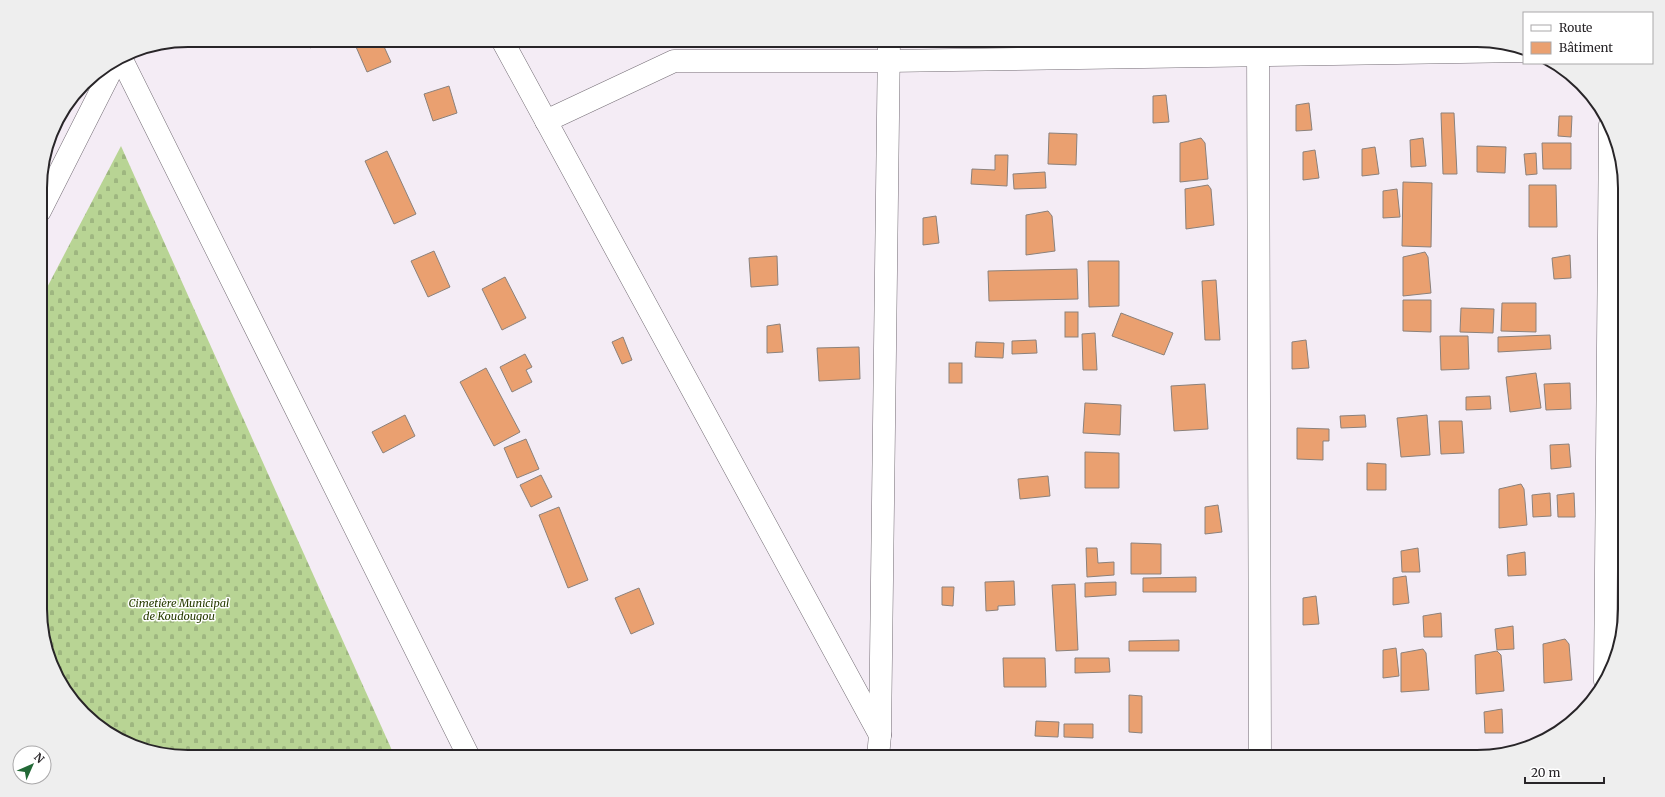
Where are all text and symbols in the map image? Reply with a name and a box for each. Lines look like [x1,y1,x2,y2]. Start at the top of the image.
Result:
legend [1523,12,1653,64]
text: Route [1559,20,1592,35]
text: Bâtiment [1559,40,1613,55]
park label: Cimetière Municipal de Koudougou [129,596,229,623]
north arrow [12,745,52,785]
text: N [31,750,47,766]
scale bar [1525,759,1604,785]
text: 20 m [1531,765,1560,780]

